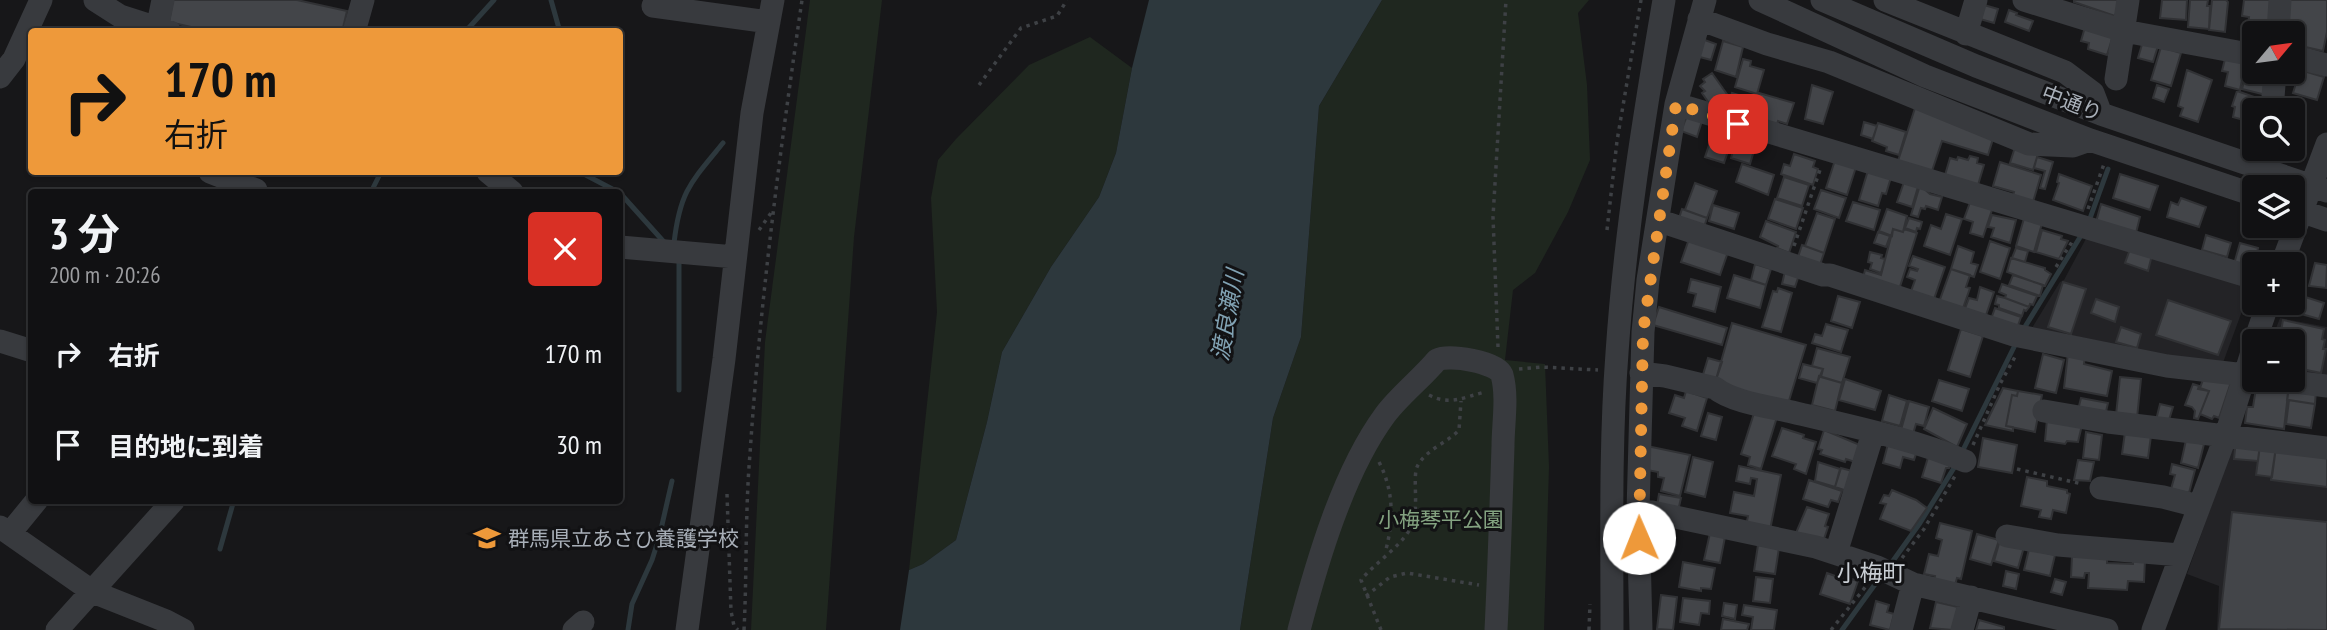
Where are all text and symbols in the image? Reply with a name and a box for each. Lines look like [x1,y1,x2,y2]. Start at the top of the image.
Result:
north arrow [2242,21,2305,84]
map controls [2242,21,2305,392]
text: 170 m [164,47,277,111]
icon: right [49,56,140,147]
street label: 中通り [2038,79,2106,127]
pin [1708,94,1768,154]
button: search [2242,98,2305,161]
icon: arrive [1719,105,1757,143]
text: 右折 [164,113,228,155]
button: layers [2242,175,2305,238]
text: 3 分 [49,206,120,261]
button: close [528,212,602,286]
button: + [2242,252,2305,315]
text: 200 m · 20:26 [49,260,161,289]
water label: 渡良瀬川 [1205,264,1250,363]
button: − [2242,329,2305,392]
icon: right [49,335,87,373]
text: 170 m [544,337,602,370]
text: 右折 [108,339,160,372]
icon: arrive [49,426,87,464]
text: 30 m [556,428,602,461]
text: 目的地に到着 [108,430,264,463]
position arrow [1602,501,1676,575]
park label: 小梅琴平公園 [1378,506,1504,533]
school or university icon: 群馬県立あさひ養護学校 [472,523,502,553]
place label: 群馬県立あさひ養護学校 [508,525,739,552]
district label: 小梅町 [1837,558,1906,587]

